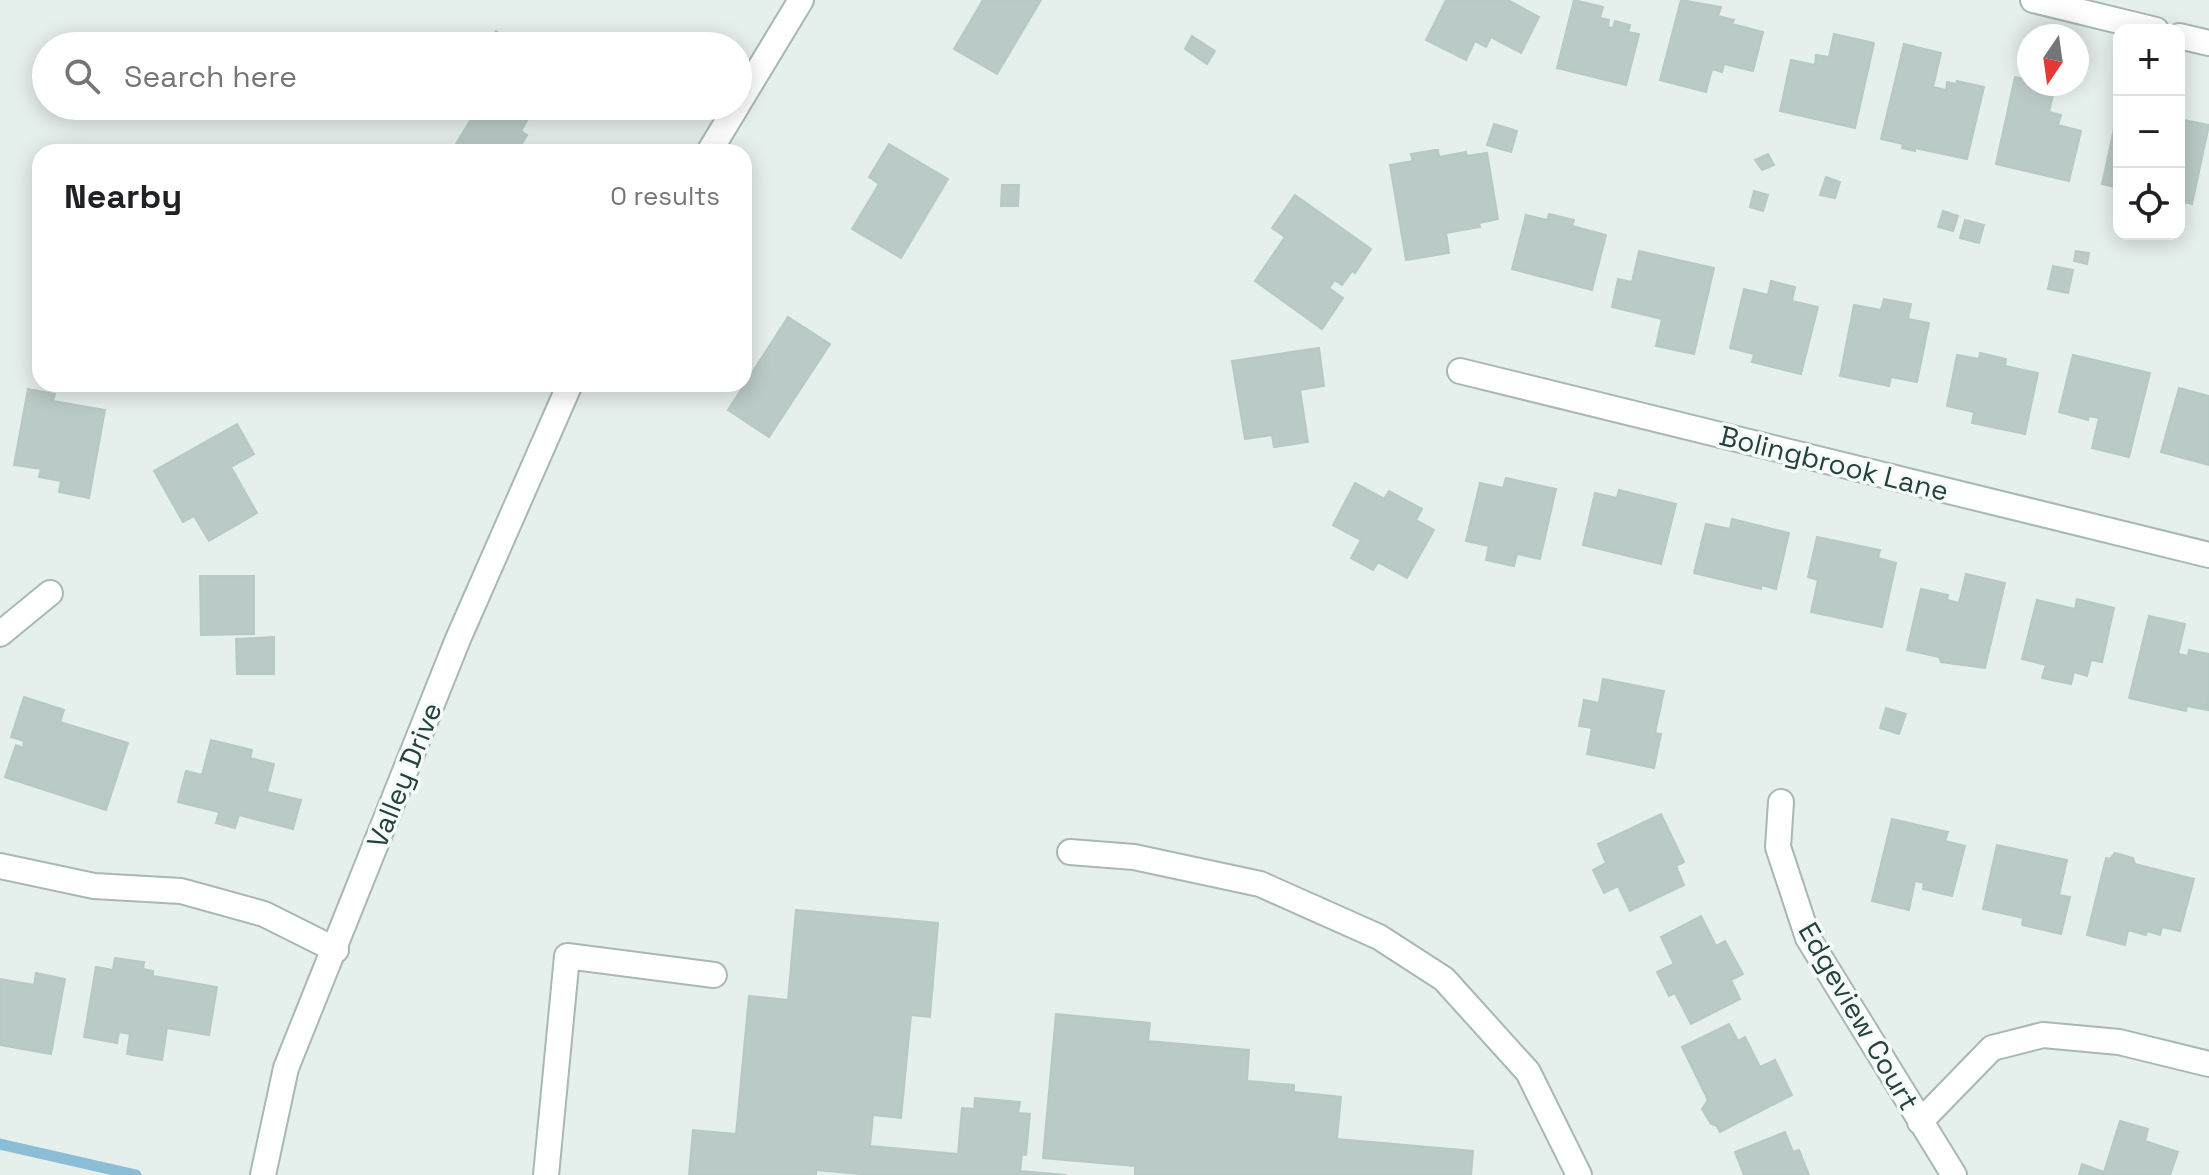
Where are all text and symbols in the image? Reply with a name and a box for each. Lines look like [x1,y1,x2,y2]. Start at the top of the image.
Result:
north arrow [2017,24,2089,96]
map controls [2113,24,2185,240]
button: + [2113,24,2185,96]
search box [32,32,752,120]
icon: search [60,54,104,98]
text: Search here [124,57,297,96]
button: − [2113,96,2185,168]
button: locate [2113,168,2185,240]
text: Nearby [64,175,182,218]
text: 0 results [610,179,720,213]
street label: Bolingbrook Lane [1716,417,1952,509]
street label: Valley Drive [358,697,450,853]
street label: Edgeview Court [1791,915,1927,1117]

